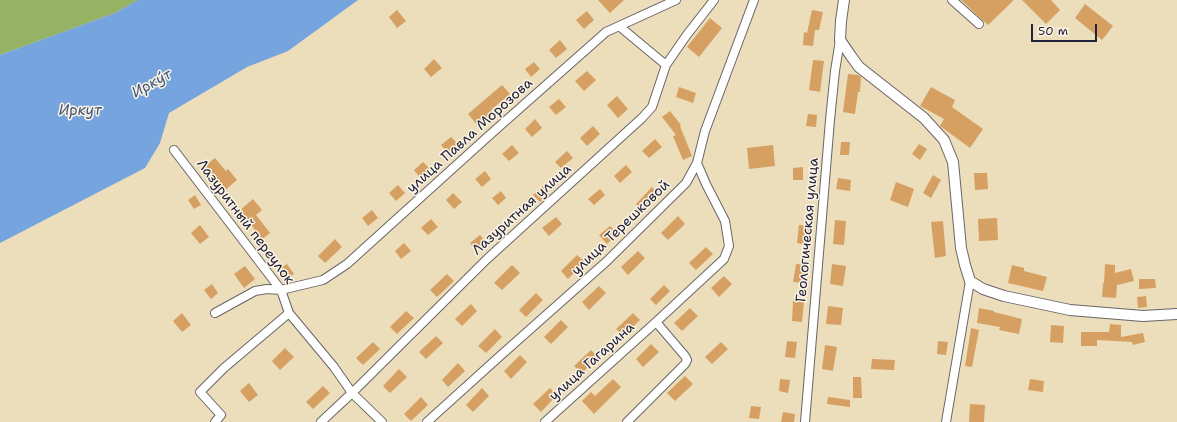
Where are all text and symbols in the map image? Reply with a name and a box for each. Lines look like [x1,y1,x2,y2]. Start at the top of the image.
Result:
scale bar [1033,16,1099,42]
text: 50 m [1038,23,1068,39]
water label: Ирку́т [129,66,175,102]
street label: улица Павла Морозова [404,75,536,197]
water label: Иркут [58,102,102,120]
street label: Лазуритный переулок [193,156,297,288]
street label: Геологическая улица [793,157,823,303]
street label: Лазуритная улица [469,161,575,259]
street label: улица Терешковой [568,177,674,279]
street label: улица Гагарина [546,319,638,405]

